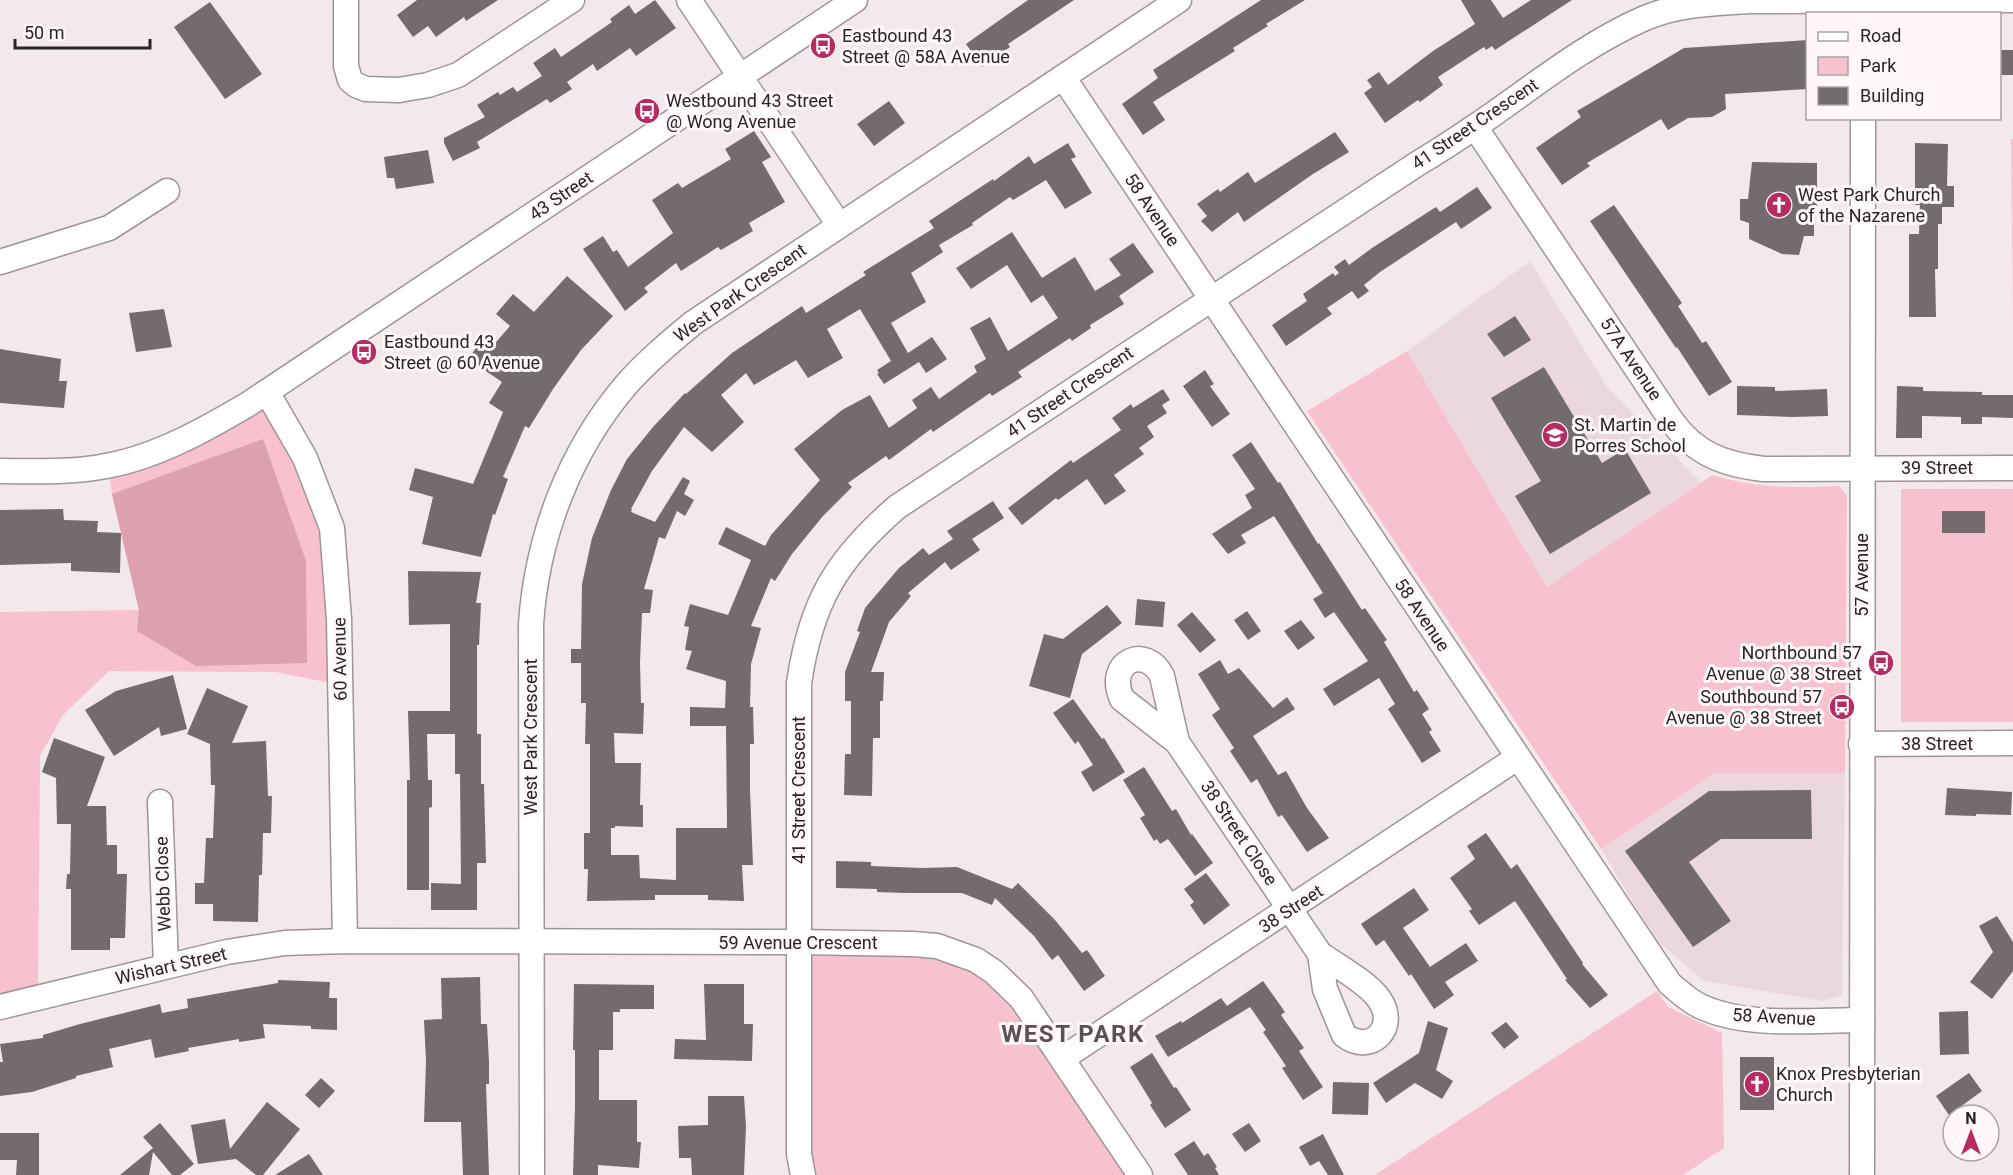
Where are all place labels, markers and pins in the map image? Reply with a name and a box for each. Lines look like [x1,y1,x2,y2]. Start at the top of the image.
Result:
place label: Eastbound 43 Street @ 58A Avenue [842,25,1010,67]
bus stop icon: Eastbound 43 Street @ 58A Avenue [808,31,838,61]
place label: Westbound 43 Street @ Wong Avenue [666,90,834,132]
bus stop icon: Westbound 43 Street @ Wong Avenue [632,96,662,126]
place label: West Park Church of the Nazarene [1798,184,1940,226]
church icon: West Park Church of the Nazarene [1764,190,1794,220]
place label: Eastbound 43 Street @ 60 Avenue [384,331,540,373]
bus stop icon: Eastbound 43 Street @ 60 Avenue [349,337,379,367]
place label: St. Martin de Porres School [1574,414,1686,456]
school or university icon: St. Martin de Porres School [1540,420,1570,450]
place label: Northbound 57 Avenue @ 38 Street [1706,642,1862,684]
bus stop icon: Northbound 57 Avenue @ 38 Street [1866,648,1896,678]
place label: Southbound 57 Avenue @ 38 Street [1666,686,1822,728]
bus stop icon: Southbound 57 Avenue @ 38 Street [1827,692,1857,722]
place label: Knox Presbyterian Church [1776,1063,1921,1105]
church icon: Knox Presbyterian Church [1742,1069,1772,1099]

